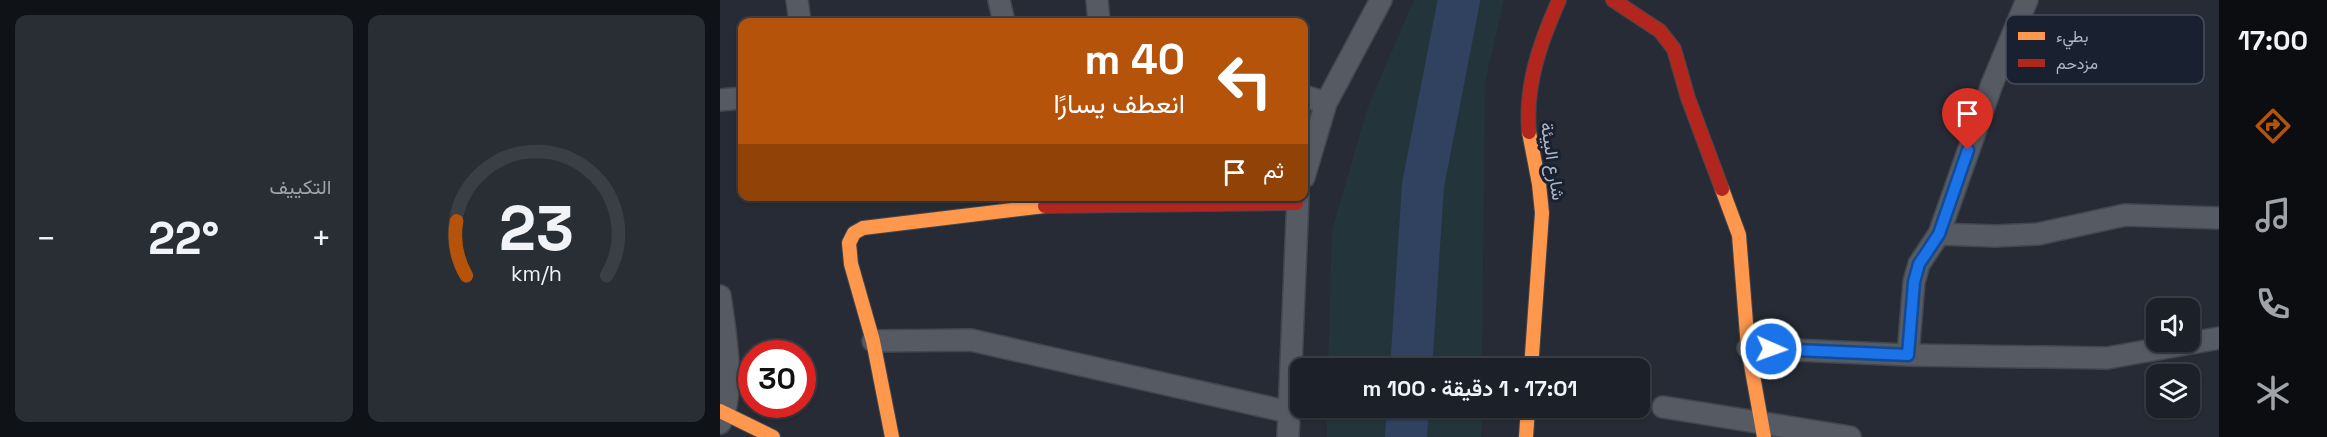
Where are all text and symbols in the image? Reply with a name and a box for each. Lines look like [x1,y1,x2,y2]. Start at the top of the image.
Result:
legend [2006,15,2204,84]
text: 17:00 [2238,23,2308,58]
text: بطيء [2056,26,2088,50]
text: 40 m [1085,33,1185,86]
icon: left [1206,42,1284,120]
text: مزدحم [2056,53,2098,74]
text: انعطف يسارًا [1053,86,1185,121]
pin [1942,88,1993,150]
icon: arrive [1951,97,1984,130]
icon: directions [2252,105,2294,147]
street label: شارع البيئة [1534,120,1571,202]
icon: arrive [1218,156,1251,189]
text: ثم [1263,156,1284,184]
text: التكييف [269,174,332,200]
text: 23 [499,189,574,268]
icon: music [2252,194,2294,236]
text: 22° [148,210,219,267]
text: − [36,218,56,260]
text: + [311,218,331,260]
text: km/h [511,260,562,287]
icon: phone [2252,283,2294,325]
map controls [2146,298,2200,418]
button: sound [2146,298,2200,352]
position arrow [1739,317,1803,381]
speed limit sign: 30 [738,340,816,418]
button: layers [2146,364,2200,418]
icon: climate [2252,372,2294,414]
text: 17:01 · 1 دقيقة · 100 m [1363,374,1577,402]

